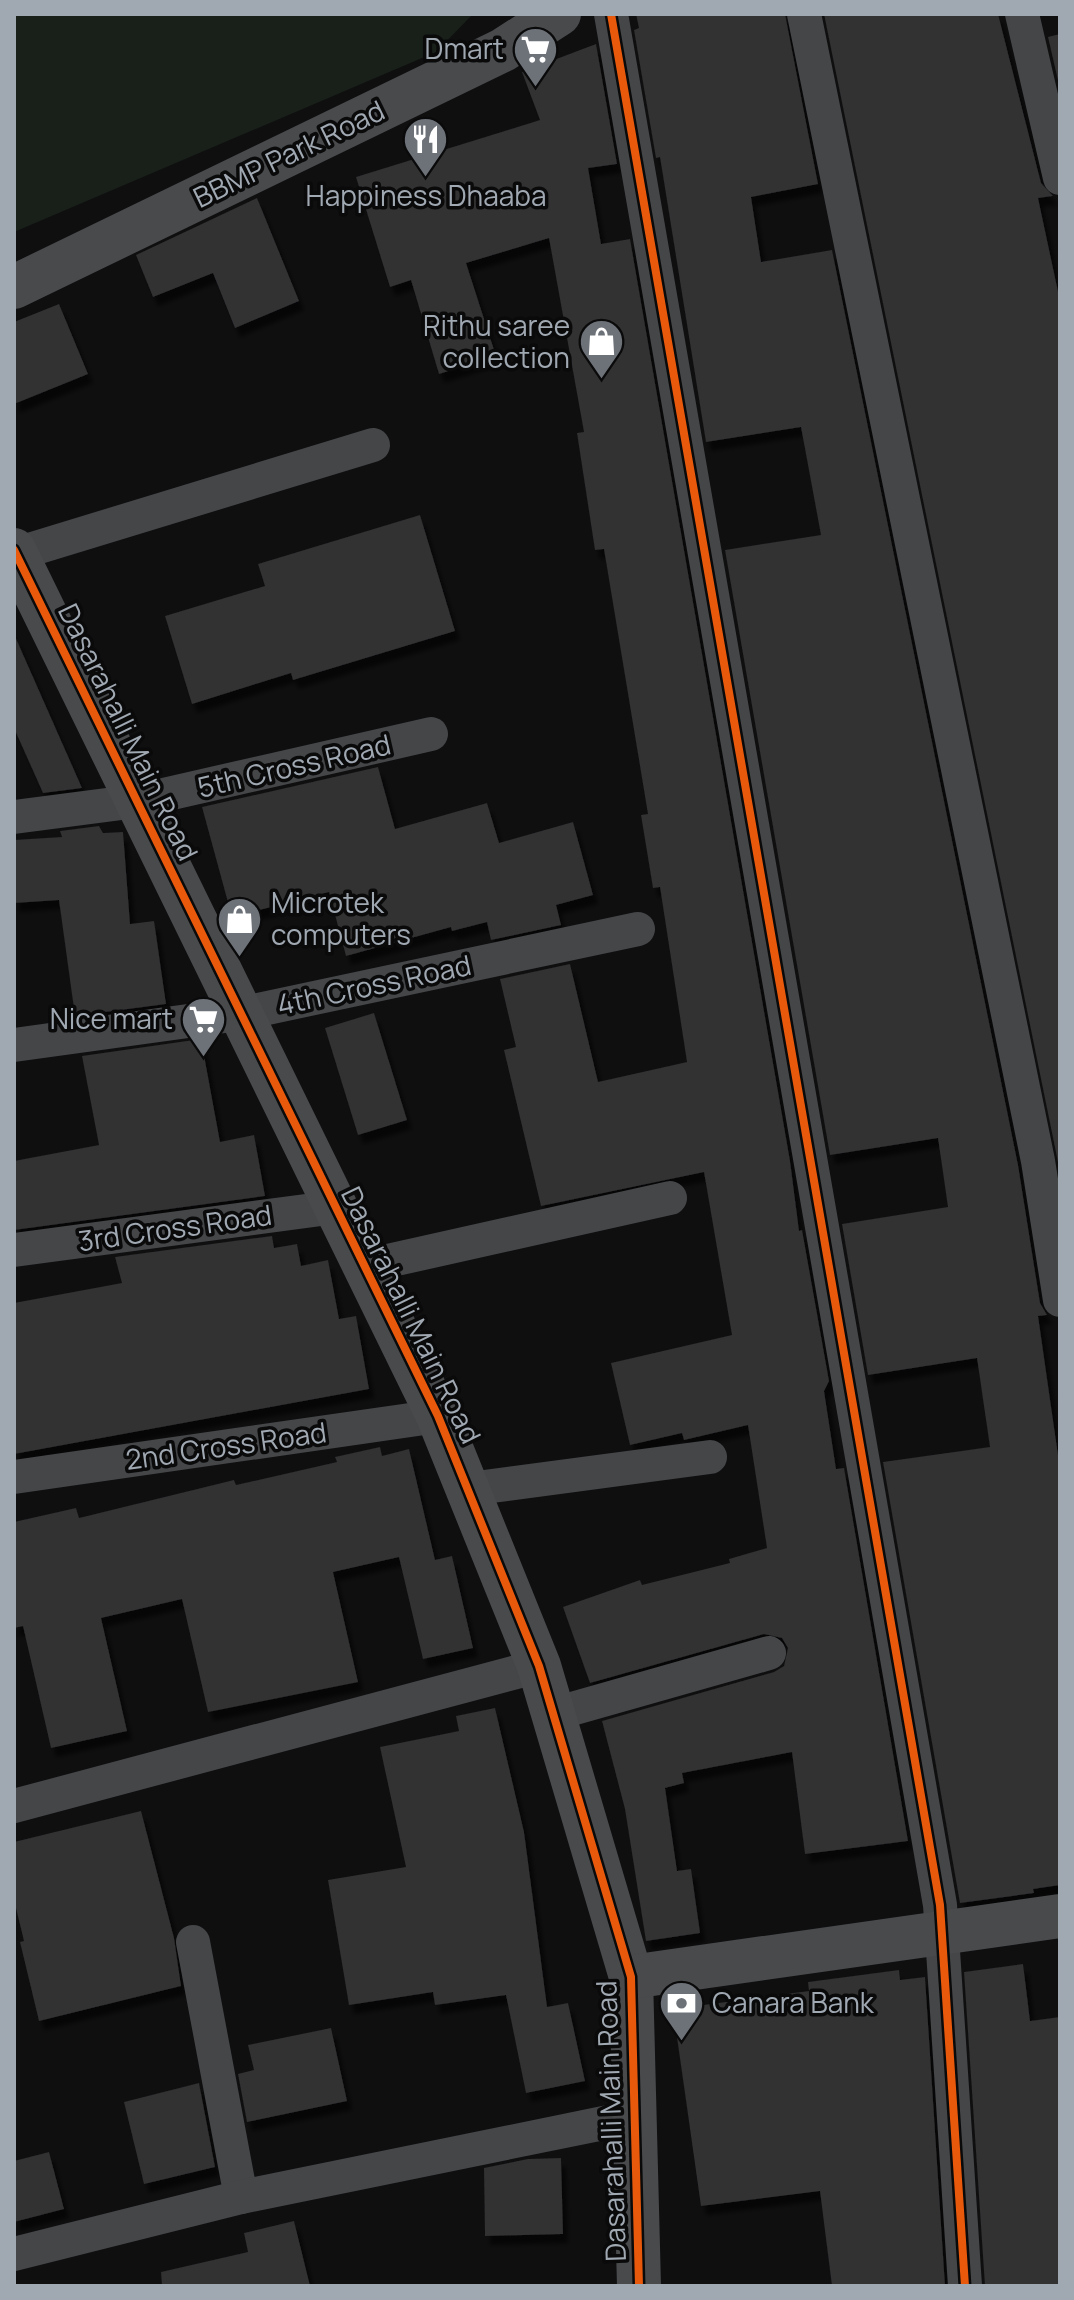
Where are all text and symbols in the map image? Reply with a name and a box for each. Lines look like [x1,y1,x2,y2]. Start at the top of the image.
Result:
supermarket icon: Dmart [511,25,559,88]
place label: Dmart [425,29,504,67]
street label: BBMP Park Road [187,90,390,216]
restaurant icon: Happiness Dhaaba [402,115,450,178]
place label: Happiness Dhaaba [306,176,547,214]
place label: Rithu saree collection [423,306,570,376]
shop icon: Rithu saree collection [577,318,625,381]
street label: Dasarahalli Main Road [50,597,208,866]
street label: 5th Cross Road [193,724,394,806]
place label: Microtek computers [271,883,411,953]
shop icon: Microtek computers [216,895,264,958]
street label: 4th Cross Road [273,945,474,1023]
supermarket icon: Nice mart [180,995,228,1058]
place label: Nice mart [50,999,173,1037]
street label: Dasarahalli Main Road [333,1180,491,1449]
street label: 3rd Cross Road [76,1195,274,1259]
street label: 2nd Cross Road [123,1412,329,1478]
bank icon: Canara Bank [657,1979,705,2042]
street label: Dasarahalli Main Road [586,1980,634,2262]
place label: Canara Bank [712,1983,875,2021]

